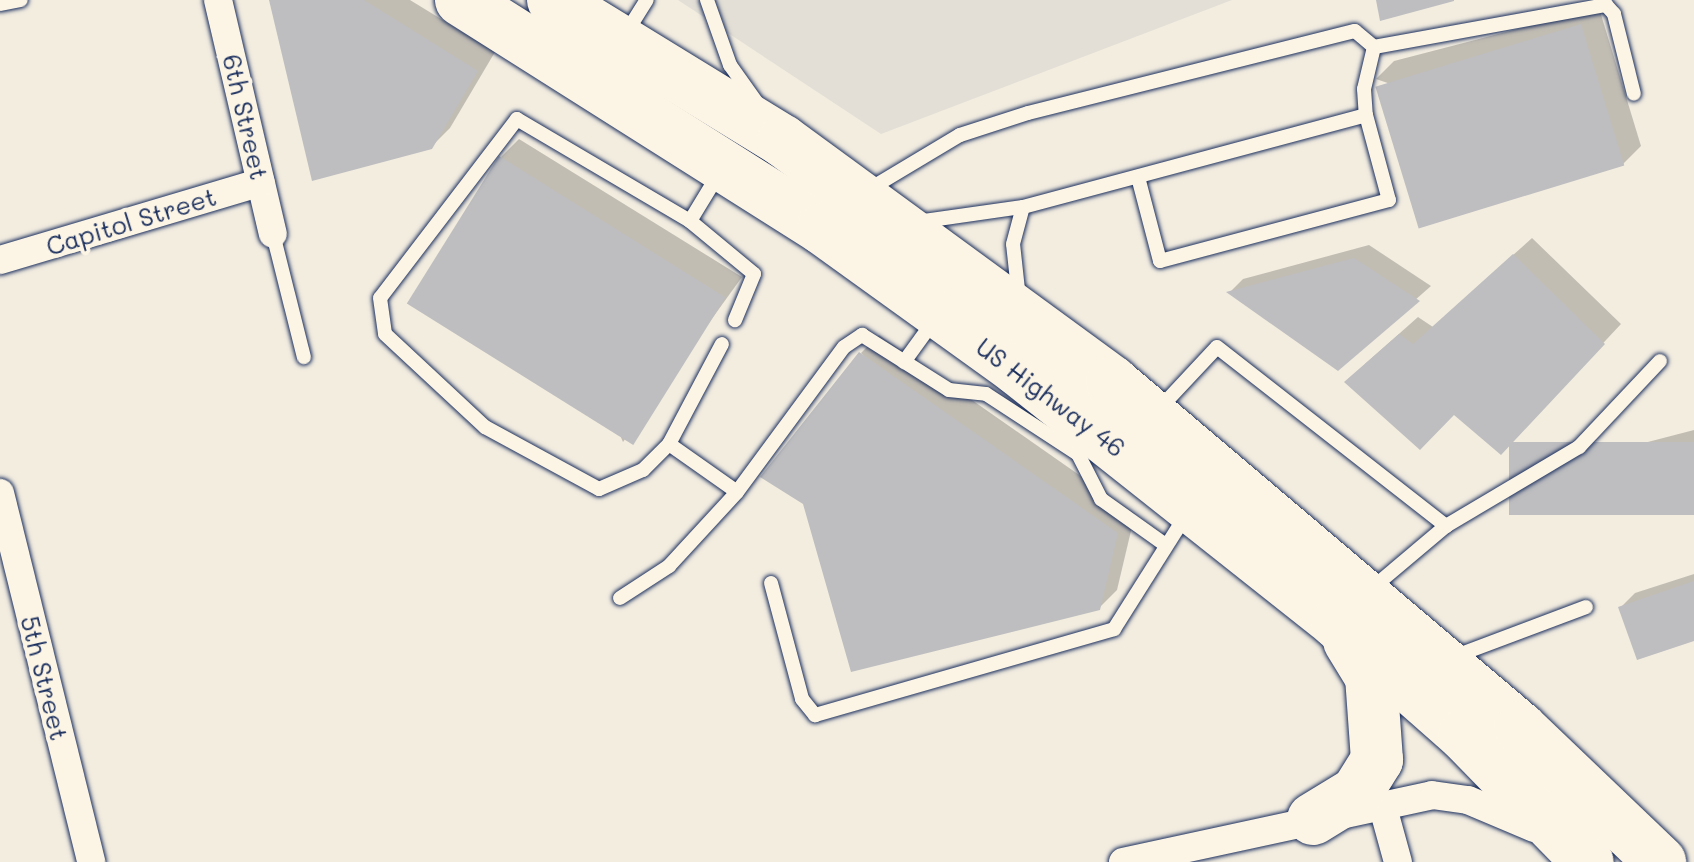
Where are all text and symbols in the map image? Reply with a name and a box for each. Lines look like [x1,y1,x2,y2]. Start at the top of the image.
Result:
street label: 6th Street [217,51,275,183]
street label: Capitol Street [42,181,220,261]
street label: US Highway 46 [971,331,1131,463]
street label: 5th Street [15,613,75,743]

